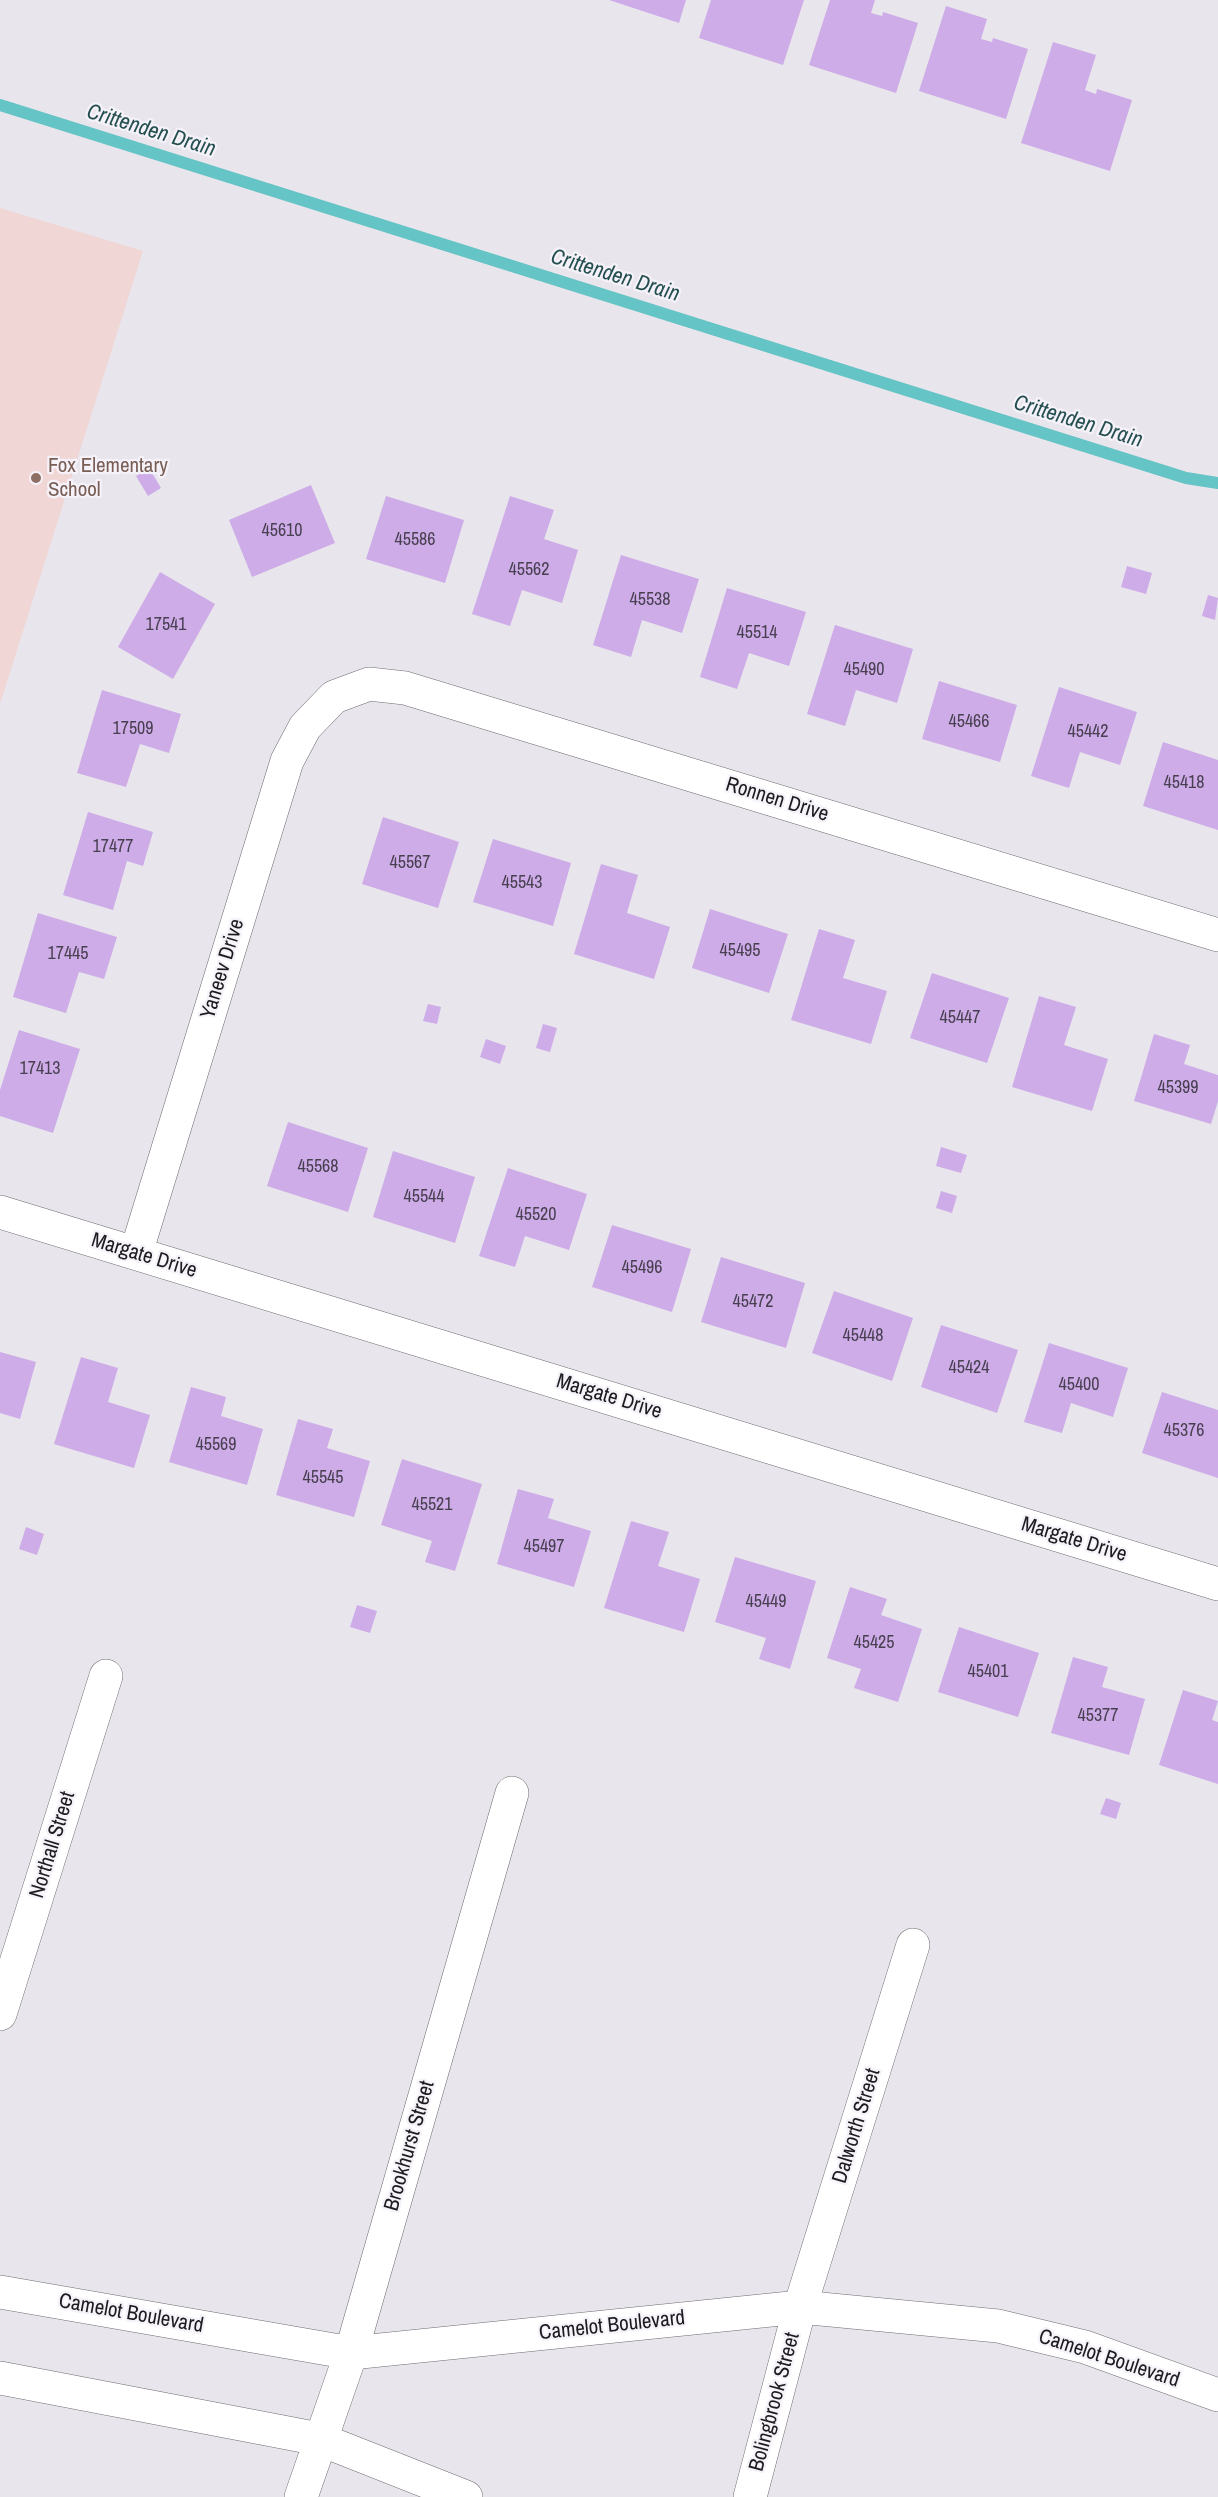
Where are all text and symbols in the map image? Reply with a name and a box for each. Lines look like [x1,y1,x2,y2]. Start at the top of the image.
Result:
water label: Crittenden Drain [83,99,219,163]
water label: Crittenden Drain [547,244,683,308]
water label: Crittenden Drain [1010,390,1146,454]
place label: Fox Elementary School [48,453,168,503]
marker: Fox Elementary School [29,471,43,485]
house number: 45610 [261,520,303,542]
house number: 45586 [394,529,436,551]
house number: 45562 [508,559,550,581]
house number: 45538 [629,589,671,611]
house number: 17541 [145,614,187,636]
house number: 45514 [736,622,778,644]
house number: 45490 [843,659,885,681]
house number: 45466 [948,711,990,733]
house number: 17509 [112,718,154,740]
house number: 45442 [1067,721,1109,743]
street label: Ronnen Drive [723,772,831,828]
house number: 45418 [1163,772,1205,794]
house number: 17477 [92,836,134,858]
house number: 45567 [389,852,431,874]
house number: 45543 [501,872,543,894]
street label: Yaneev Drive [196,916,250,1022]
house number: 45495 [719,940,761,962]
house number: 17445 [47,943,89,965]
house number: 45447 [939,1007,981,1029]
house number: 17413 [19,1058,61,1080]
house number: 45399 [1157,1077,1199,1099]
house number: 45568 [297,1156,339,1178]
house number: 45544 [403,1186,445,1208]
house number: 45520 [515,1204,557,1226]
street label: Margate Drive [88,1228,200,1284]
house number: 45496 [621,1257,663,1279]
house number: 45472 [732,1291,774,1313]
house number: 45448 [842,1325,884,1347]
house number: 45424 [948,1357,990,1379]
street label: Margate Drive [553,1369,665,1425]
house number: 45400 [1058,1374,1100,1396]
house number: 45376 [1163,1420,1205,1442]
house number: 45569 [195,1434,237,1456]
house number: 45545 [302,1467,344,1489]
house number: 45521 [411,1494,453,1516]
street label: Margate Drive [1018,1512,1130,1568]
house number: 45497 [523,1536,565,1558]
house number: 45449 [745,1591,787,1613]
house number: 45425 [853,1632,895,1654]
house number: 45401 [967,1661,1009,1683]
house number: 45377 [1077,1705,1119,1727]
street label: Northall Street [25,1789,81,1901]
street label: Dalworth Street [828,2066,886,2186]
street label: Brookhurst Street [379,2078,441,2214]
street label: Camelot Boulevard [57,2289,205,2339]
street label: Camelot Boulevard [538,2306,686,2346]
street label: Camelot Boulevard [1035,2324,1183,2394]
street label: Bolingbrook Street [744,2330,806,2474]

